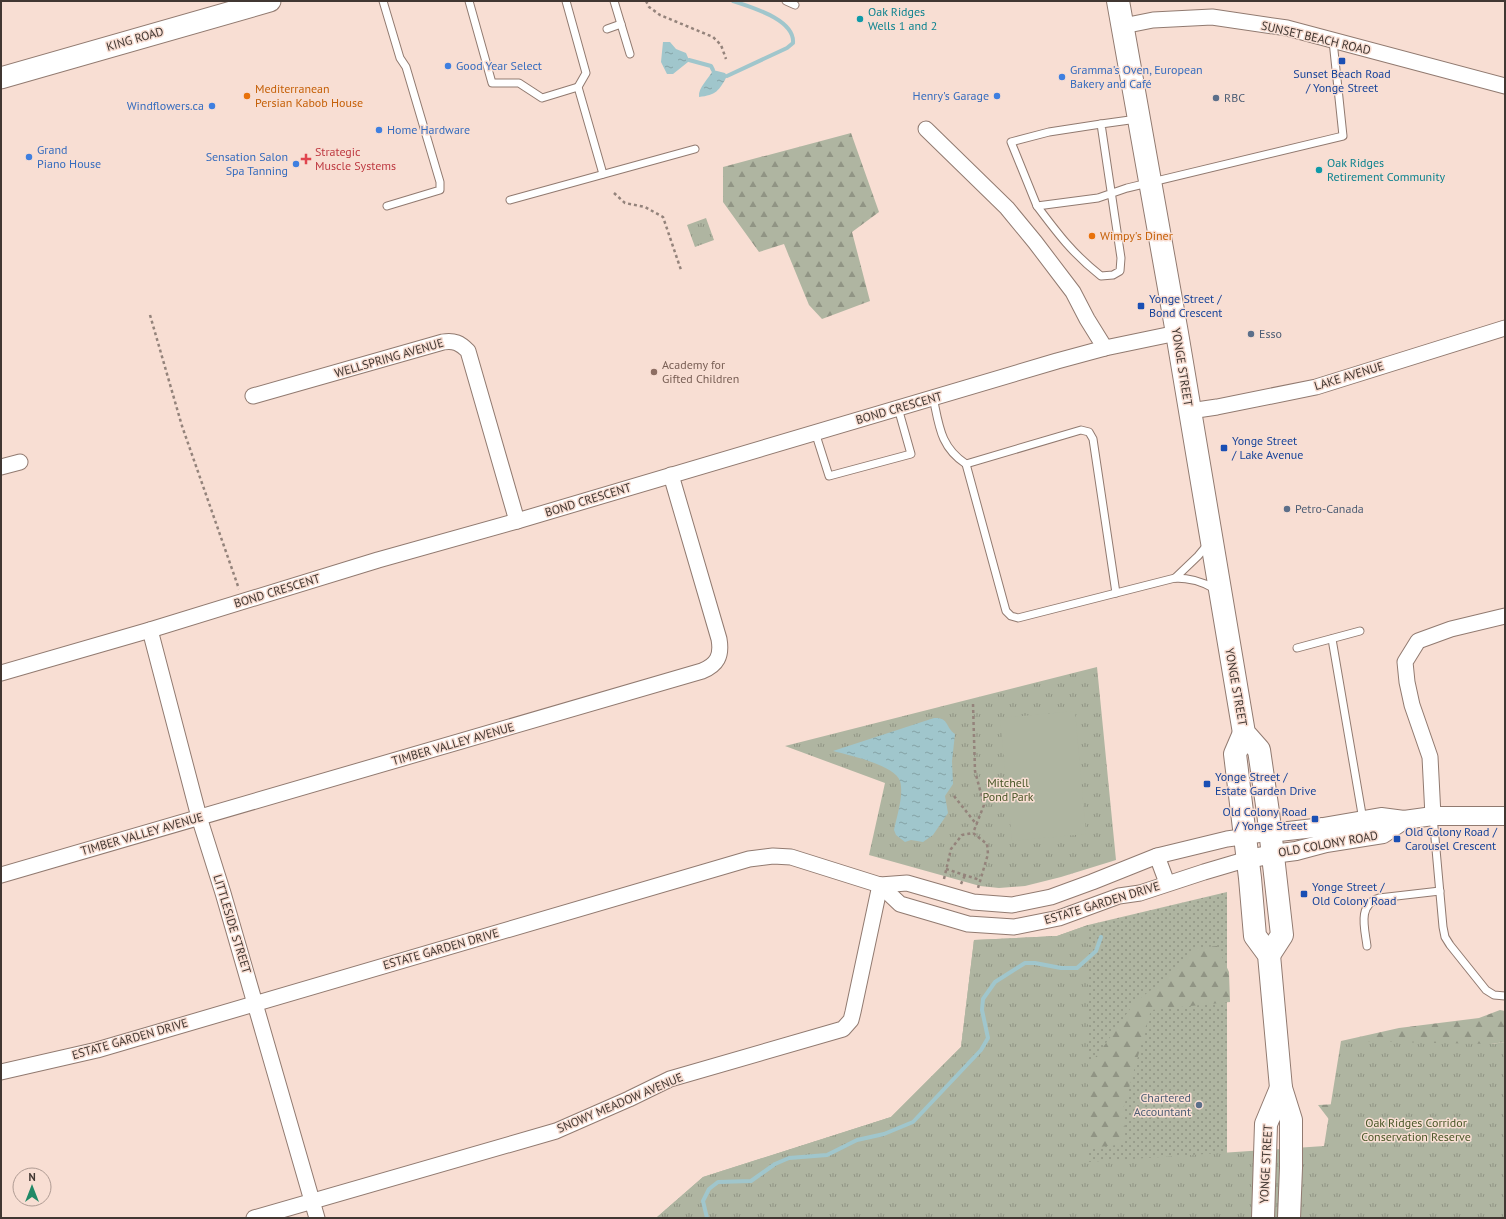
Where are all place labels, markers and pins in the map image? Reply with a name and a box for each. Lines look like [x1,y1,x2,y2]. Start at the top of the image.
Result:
place label: Oak Ridges Wells 1 and 2 [868,4,937,33]
marker: Oak Ridges Wells 1 and 2 [855,14,865,24]
marker: Sunset Beach Road / Yonge Street [1337,56,1347,66]
place label: Good Year Select [456,58,542,73]
marker: Good Year Select [443,61,453,71]
place label: Gramma's Oven, European Bakery and Café [1070,62,1203,91]
place label: Sunset Beach Road / Yonge Street [1293,66,1391,95]
marker: Gramma's Oven, European Bakery and Café [1057,72,1067,82]
place label: Mediterranean Persian Kabob House [255,81,363,110]
place label: Henry's Garage [913,88,989,103]
place label: RBC [1224,90,1245,105]
marker: Mediterranean Persian Kabob House [242,91,252,101]
marker: Henry's Garage [992,91,1002,101]
marker: RBC [1211,93,1221,103]
place label: Windflowers.ca [127,98,204,113]
marker: Windflowers.ca [207,101,217,111]
place label: Home Hardware [387,122,470,137]
marker: Home Hardware [374,125,384,135]
place label: Grand Piano House [37,142,101,171]
place label: Strategic Muscle Systems [315,144,396,173]
place label: Sensation Salon Spa Tanning [206,149,288,178]
marker: Grand Piano House [24,152,34,162]
marker: Strategic Muscle Systems [300,153,312,165]
place label: Oak Ridges Retirement Community [1327,155,1445,184]
marker: Sensation Salon Spa Tanning [291,159,301,169]
marker: Oak Ridges Retirement Community [1314,165,1324,175]
place label: Wimpy's Diner [1100,228,1173,243]
marker: Wimpy's Diner [1087,231,1097,241]
place label: Yonge Street / Bond Crescent [1149,291,1222,320]
marker: Yonge Street / Bond Crescent [1136,301,1146,311]
place label: Esso [1259,326,1282,341]
marker: Esso [1246,329,1256,339]
place label: Academy for Gifted Children [662,357,739,386]
marker: Academy for Gifted Children [649,367,659,377]
place label: Yonge Street / Lake Avenue [1231,433,1303,462]
marker: Yonge Street / Lake Avenue [1219,443,1229,453]
place label: Petro-Canada [1295,501,1364,516]
marker: Petro-Canada [1282,504,1292,514]
place label: Yonge Street / Estate Garden Drive [1215,769,1316,798]
marker: Yonge Street / Estate Garden Drive [1202,779,1212,789]
place label: Old Colony Road / Yonge Street [1222,804,1307,833]
marker: Old Colony Road / Yonge Street [1310,814,1320,824]
place label: Old Colony Road / Carousel Crescent [1405,824,1498,853]
marker: Old Colony Road / Carousel Crescent [1392,834,1402,844]
place label: Yonge Street / Old Colony Road [1312,879,1397,908]
marker: Yonge Street / Old Colony Road [1299,889,1309,899]
place label: Chartered Accountant [1134,1090,1191,1119]
marker: Chartered Accountant [1194,1100,1204,1110]

